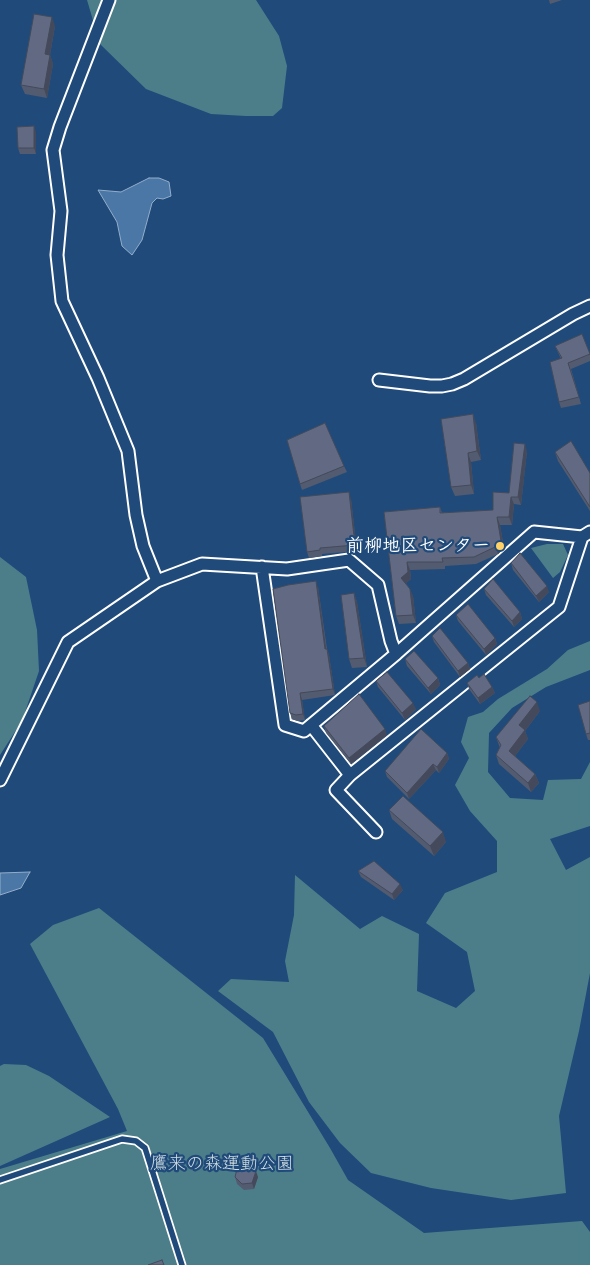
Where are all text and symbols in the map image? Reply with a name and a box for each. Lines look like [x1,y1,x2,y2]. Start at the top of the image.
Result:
place label: 前柳地区センター [346,535,490,557]
marker: 前柳地区センター [494,540,506,552]
park label: 鷹来の森運動公園 [150,1153,294,1175]

